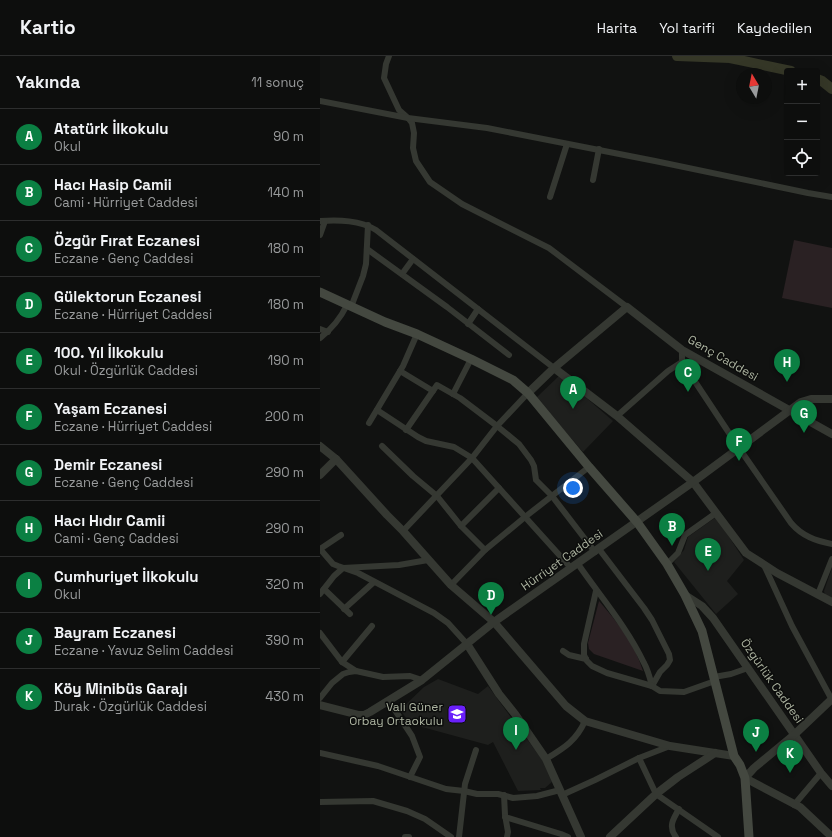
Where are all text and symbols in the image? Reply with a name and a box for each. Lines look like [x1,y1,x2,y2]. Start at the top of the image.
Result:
text: Kartio [20,15,76,40]
text: Harita [597,19,637,37]
text: Yol tarifi [659,19,715,37]
text: Kaydedilen [737,19,812,37]
north arrow [736,68,772,104]
map controls [784,68,820,176]
button: + [784,68,820,104]
text: Yakında [16,71,80,93]
text: 11 sonuç [251,74,304,91]
button: − [784,104,820,140]
text: Atatürk İlkokulu [54,119,168,138]
text: A [25,128,33,145]
text: 90 m [273,128,304,145]
text: Okul [54,138,81,155]
button: locate [784,140,820,176]
text: Hacı Hasip Camii [54,175,172,194]
text: B [25,184,33,201]
text: 140 m [268,184,304,201]
text: Cami · Hürriyet Caddesi [54,194,198,211]
text: Özgür Fırat Eczanesi [54,231,200,250]
text: C [25,240,33,257]
text: 180 m [268,240,304,257]
text: Eczane · Genç Caddesi [54,250,193,267]
text: Gülektorun Eczanesi [54,287,201,306]
text: D [25,296,33,313]
text: 180 m [268,296,304,313]
text: Eczane · Hürriyet Caddesi [54,306,212,323]
street label: Genç Caddesi [685,332,761,384]
text: 100. Yıl İlkokulu [54,343,164,362]
pin: H [774,349,800,382]
text: E [25,352,33,369]
text: 190 m [268,352,304,369]
pin: C [675,359,701,392]
text: Okul · Özgürlük Caddesi [54,362,198,379]
pin: A [560,376,586,409]
text: Yaşam Eczanesi [54,399,167,418]
pin: G [791,400,817,433]
text: F [26,408,32,425]
text: 200 m [265,408,304,425]
text: Eczane · Hürriyet Caddesi [54,418,212,435]
pin: F [726,428,752,461]
text: Demir Eczanesi [54,455,162,474]
text: G [25,464,33,481]
text: 290 m [265,464,304,481]
text: Eczane · Genç Caddesi [54,474,193,491]
your location [563,478,583,498]
text: Hacı Hıdır Camii [54,511,165,530]
pin: B [659,513,685,546]
text: H [25,520,33,537]
text: 290 m [265,520,304,537]
street label: Hürriyet Caddesi [518,526,606,594]
text: Cami · Genç Caddesi [54,530,179,547]
pin: E [695,538,721,571]
text: Cumhuriyet İlkokulu [54,567,198,586]
text: I [27,576,31,593]
text: 320 m [265,576,304,593]
pin: D [478,582,504,615]
text: Okul [54,586,81,603]
text: Bayram Eczanesi [54,623,176,642]
text: J [25,632,33,649]
text: 390 m [265,632,304,649]
street label: Özgürlük Caddesi [737,636,807,726]
text: Eczane · Yavuz Selim Caddesi [54,642,233,659]
text: Köy Minibüs Garajı [54,679,187,698]
text: K [25,688,33,705]
text: 430 m [265,688,304,705]
text: Durak · Özgürlük Caddesi [54,698,207,715]
place label: Vali Güner Orbay Ortaokulu [349,699,443,729]
school or university icon: Vali Güner Orbay Ortaokulu [446,703,468,725]
pin: I [503,717,529,750]
pin: J [743,719,769,752]
pin: K [777,740,803,773]

